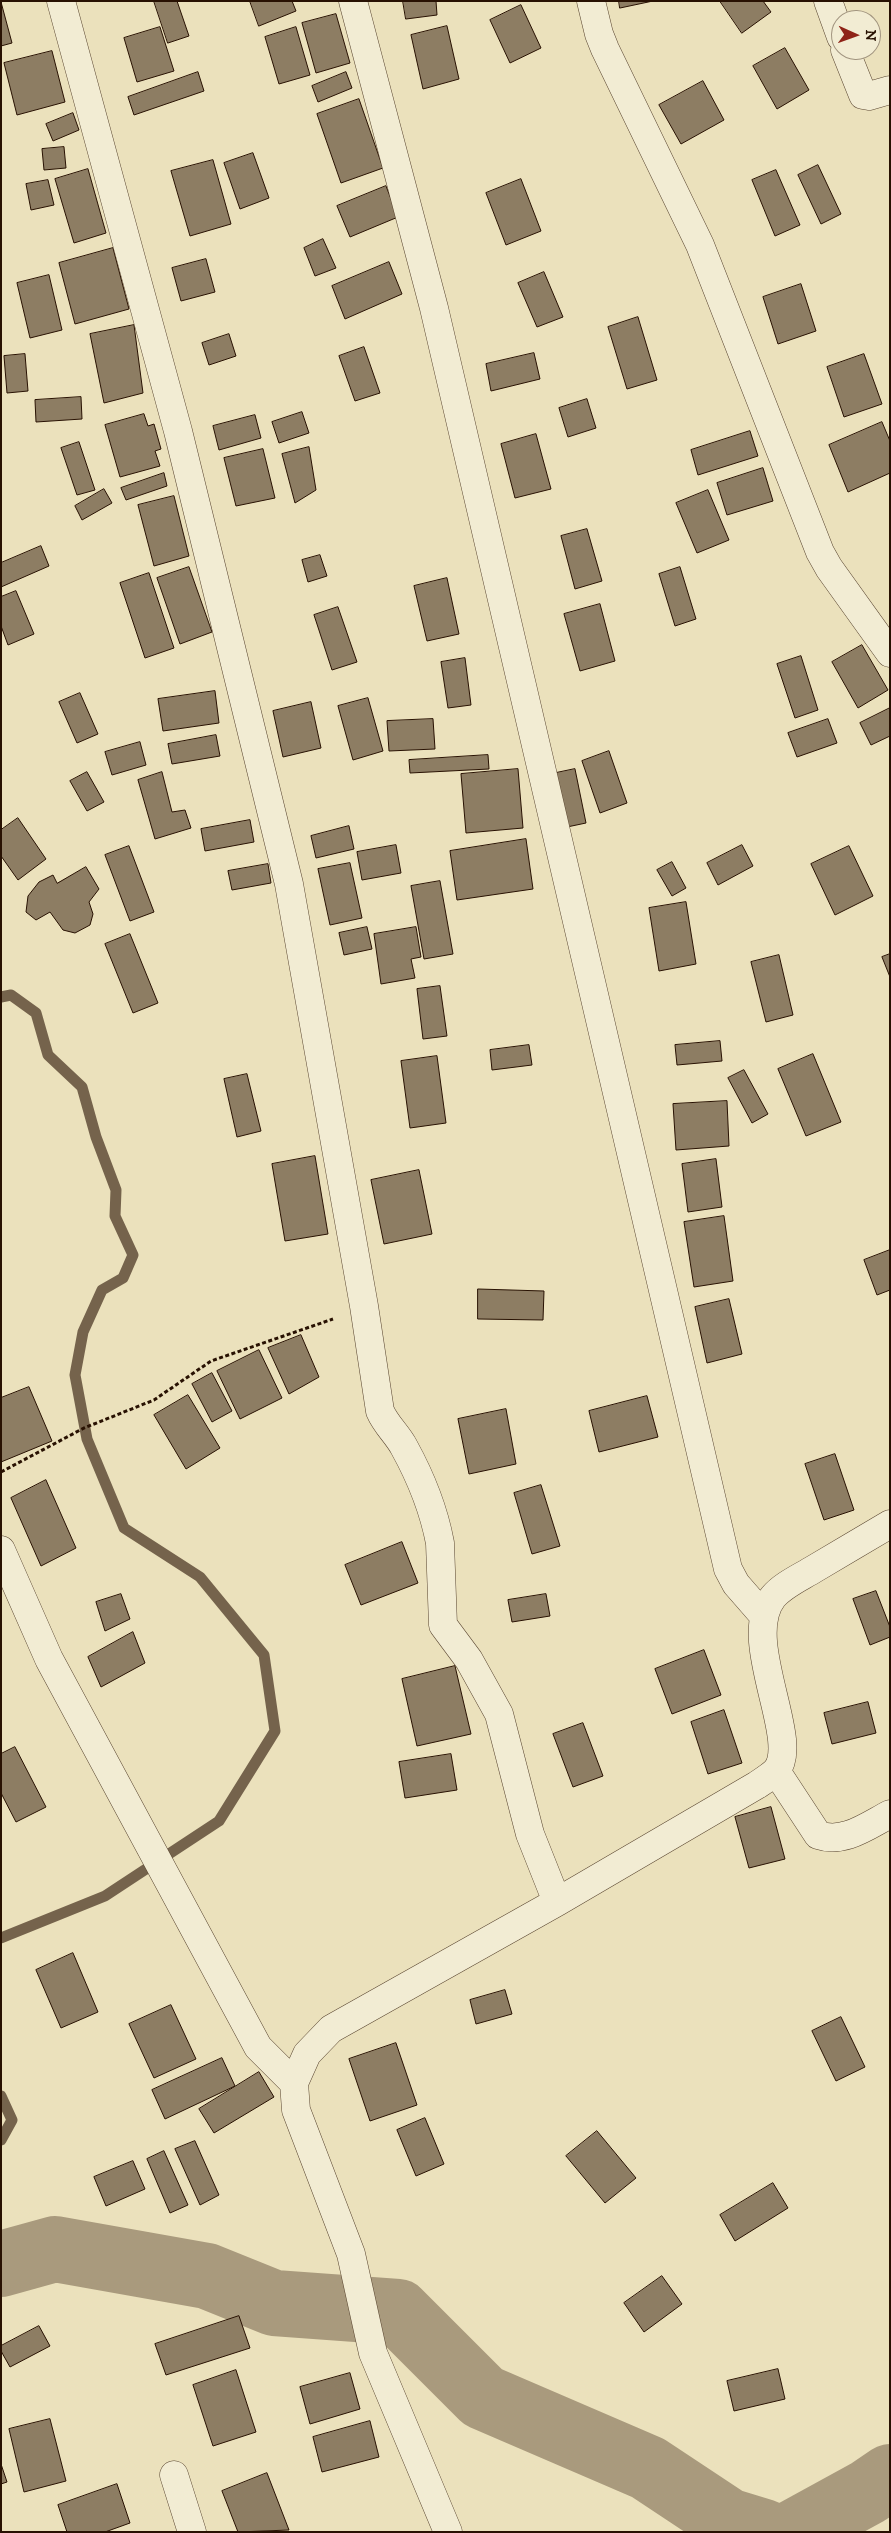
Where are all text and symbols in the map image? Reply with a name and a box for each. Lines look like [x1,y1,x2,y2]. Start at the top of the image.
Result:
north arrow [831,10,881,60]
text: N [861,29,879,42]

